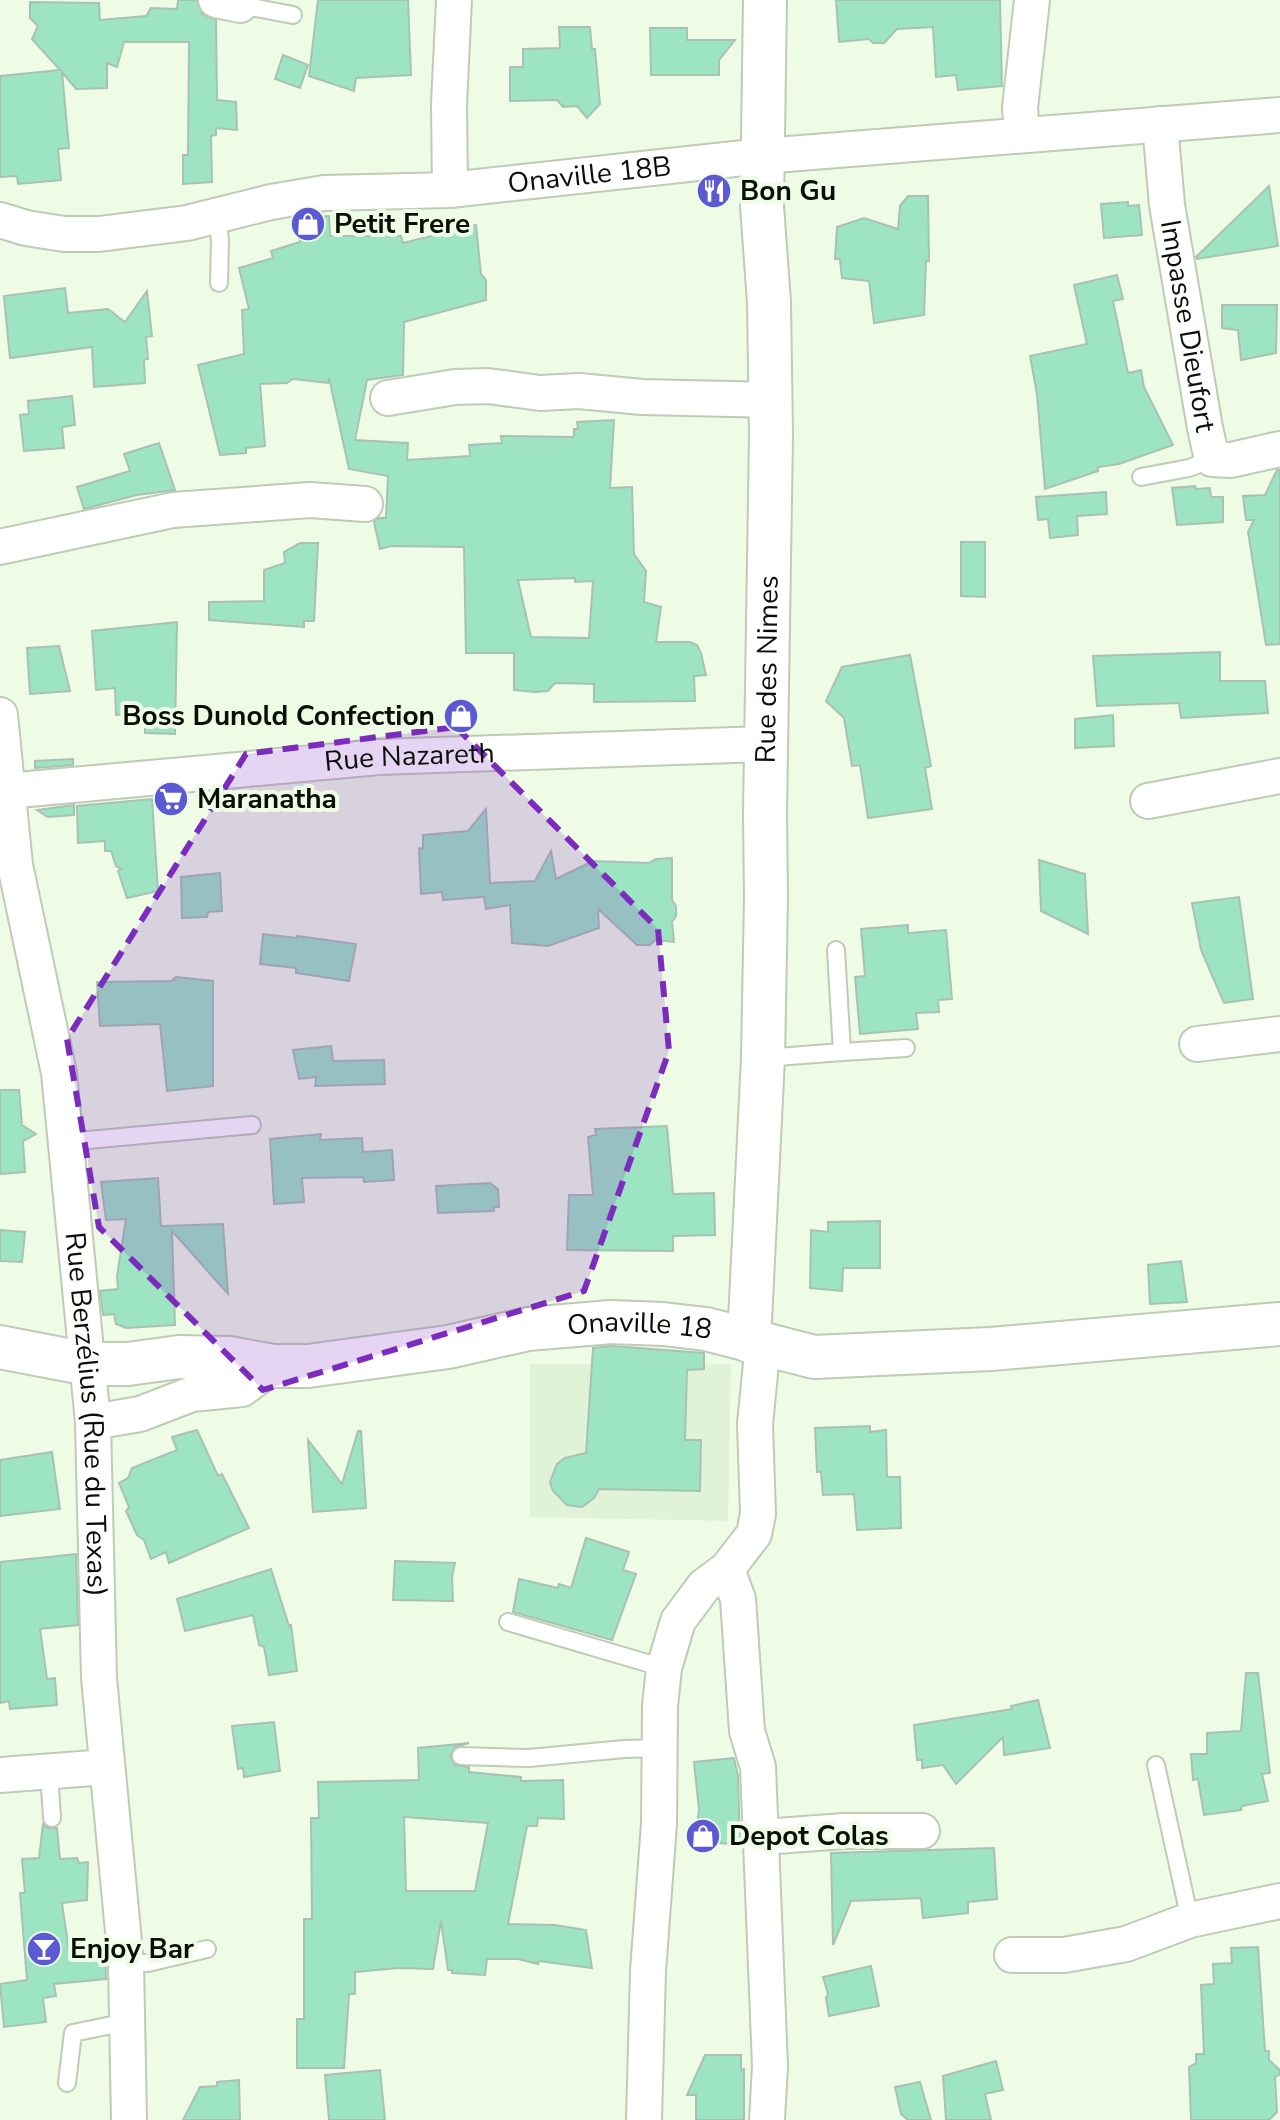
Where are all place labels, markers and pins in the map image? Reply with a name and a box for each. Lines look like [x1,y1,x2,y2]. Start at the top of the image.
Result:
restaurant icon: Bon Gu [695,172,733,210]
place label: Bon Gu [740,172,836,210]
shop icon: Petit Frere [289,205,327,243]
place label: Petit Frere [334,205,470,243]
place label: Boss Dunold Confection [122,697,435,735]
shop icon: Boss Dunold Confection [442,697,480,735]
supermarket icon: Maranatha [152,780,190,818]
place label: Maranatha [197,780,337,818]
shop icon: Depot Colas [684,1817,722,1855]
place label: Depot Colas [729,1817,889,1855]
bar icon: Enjoy Bar [25,1930,63,1968]
place label: Enjoy Bar [70,1930,194,1968]

